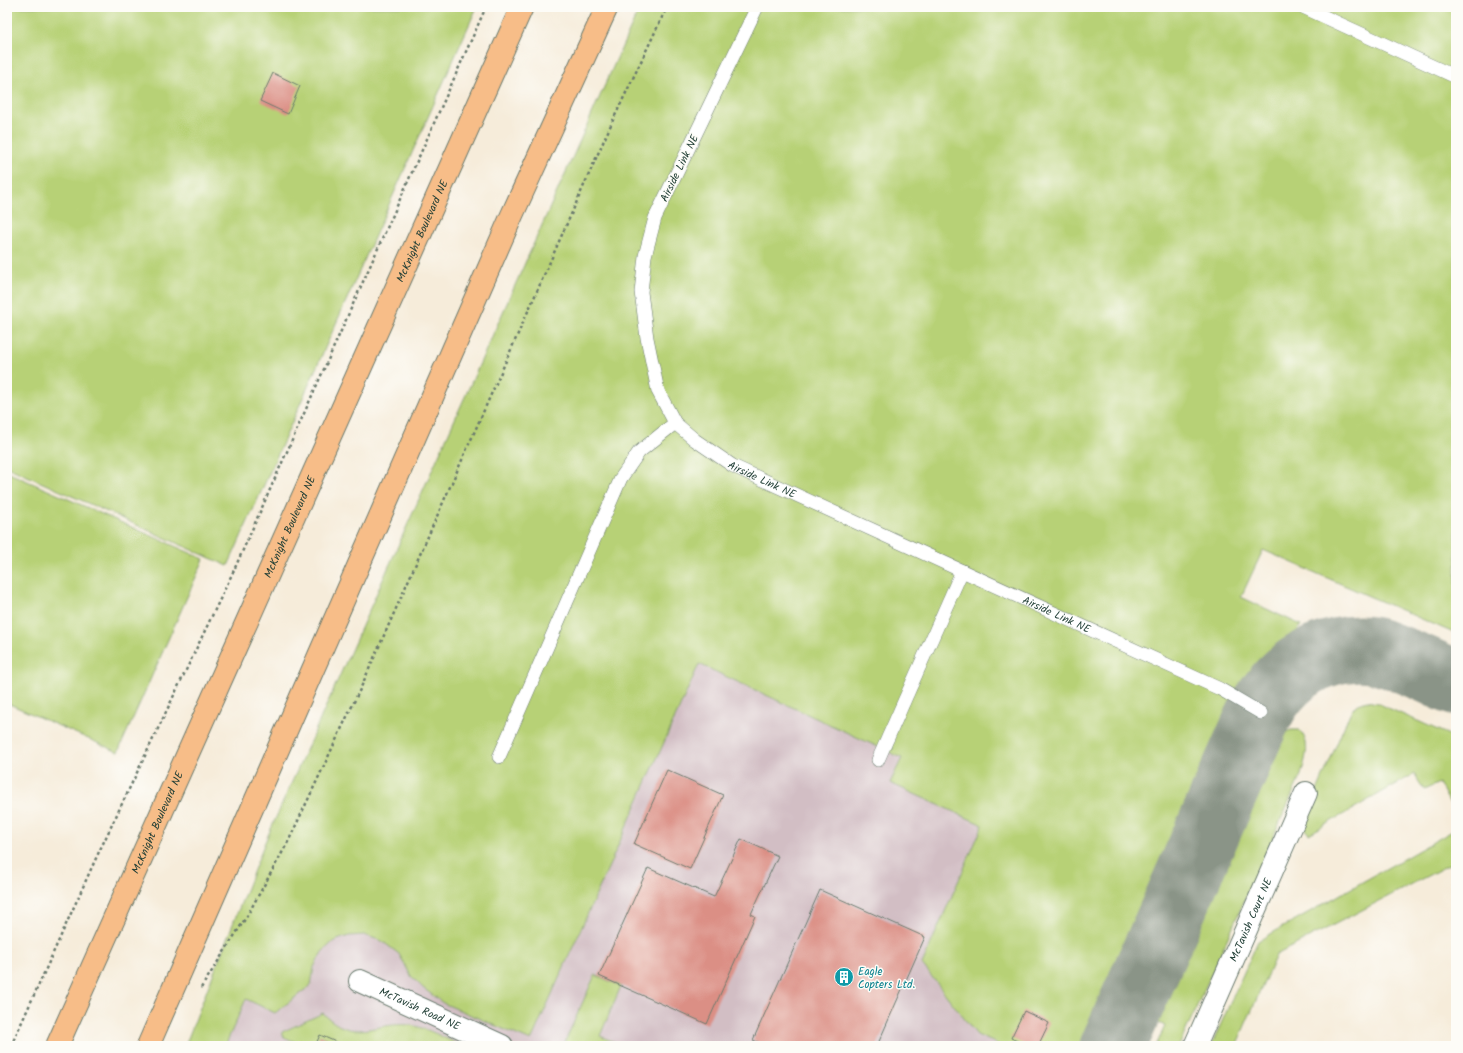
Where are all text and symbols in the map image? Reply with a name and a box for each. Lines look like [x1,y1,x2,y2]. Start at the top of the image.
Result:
street label: Airside Link NE [656,131,704,205]
street label: McKnight Boulevard NE [392,177,454,286]
street label: Airside Link NE [724,457,799,504]
street label: McKnight Boulevard NE [260,472,321,581]
street label: Airside Link NE [1019,592,1094,639]
street label: McKnight Boulevard NE [127,768,189,877]
street label: McTavish Court NE [1225,875,1278,965]
place label: Eagle Copters Ltd. [858,963,915,994]
building icon: Eagle Copters Ltd. [833,966,855,988]
street label: McTavish Road NE [376,983,464,1036]

